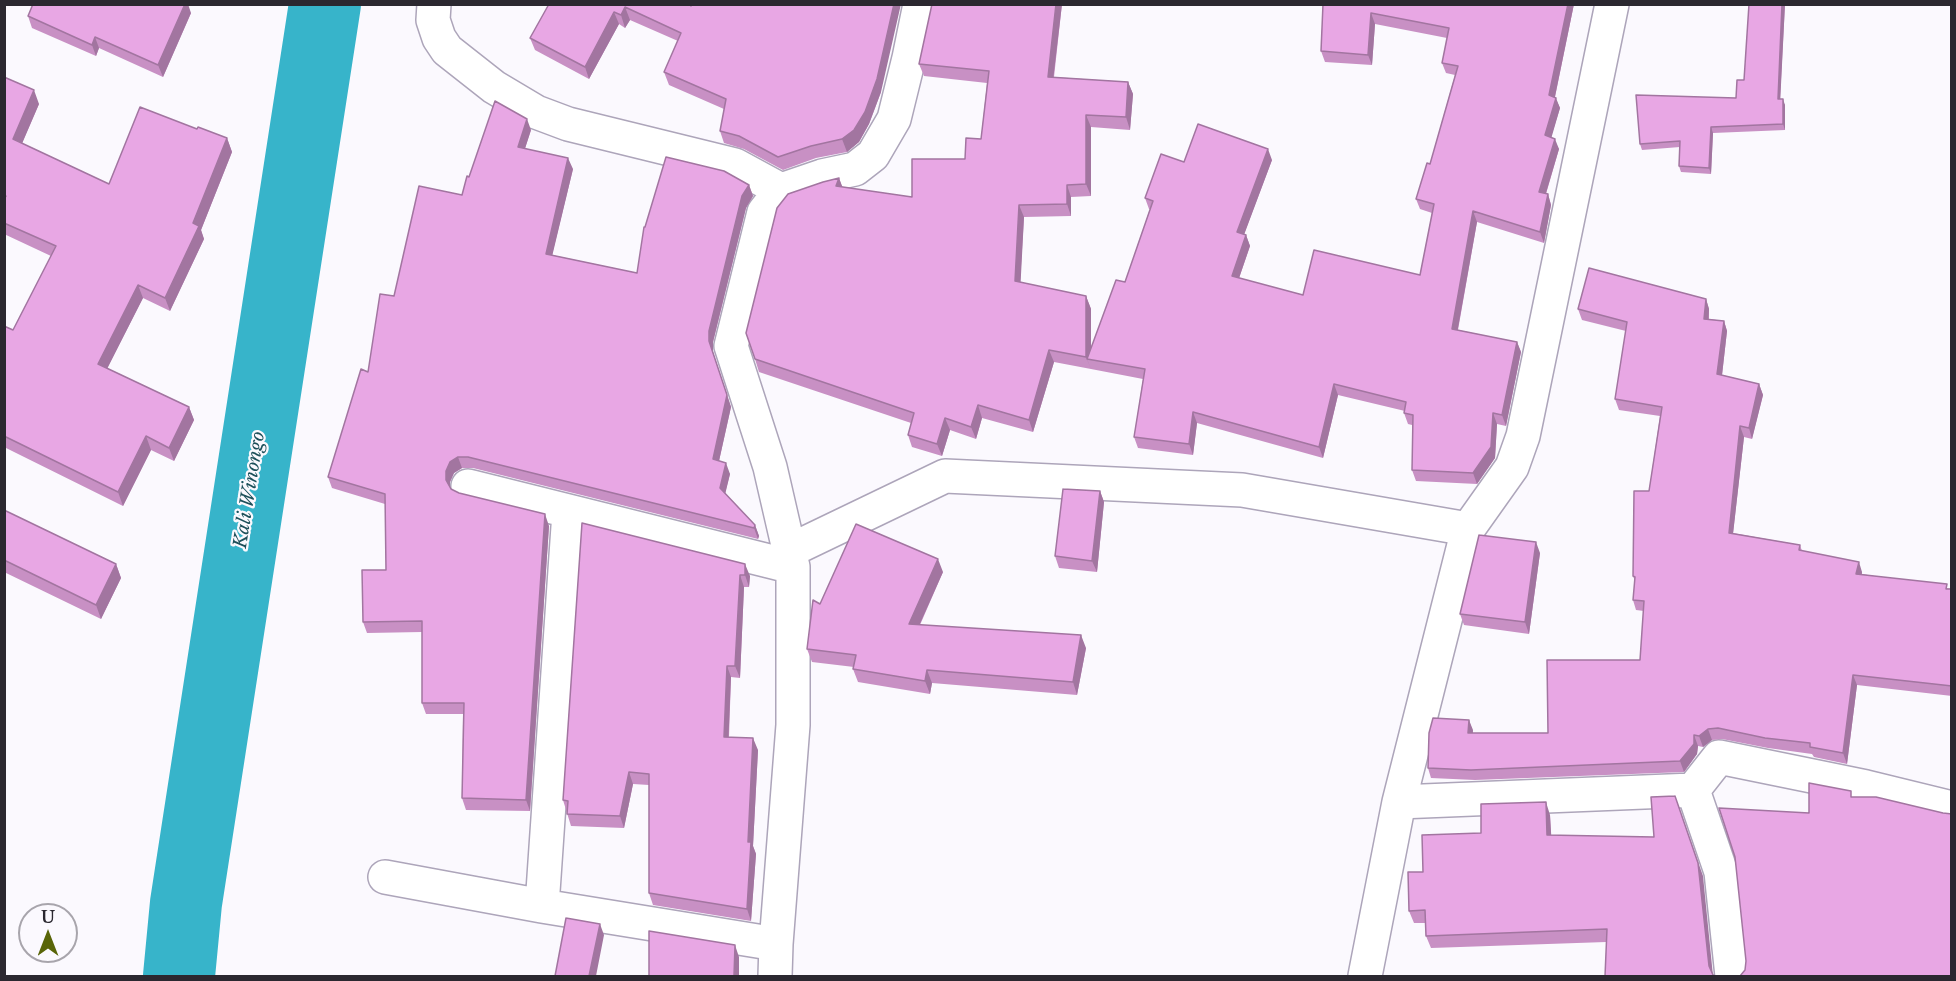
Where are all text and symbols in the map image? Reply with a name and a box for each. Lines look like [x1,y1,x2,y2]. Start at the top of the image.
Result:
water label: Kali Winongo [230,430,270,550]
north arrow [18,903,78,963]
text: U [41,907,55,927]

